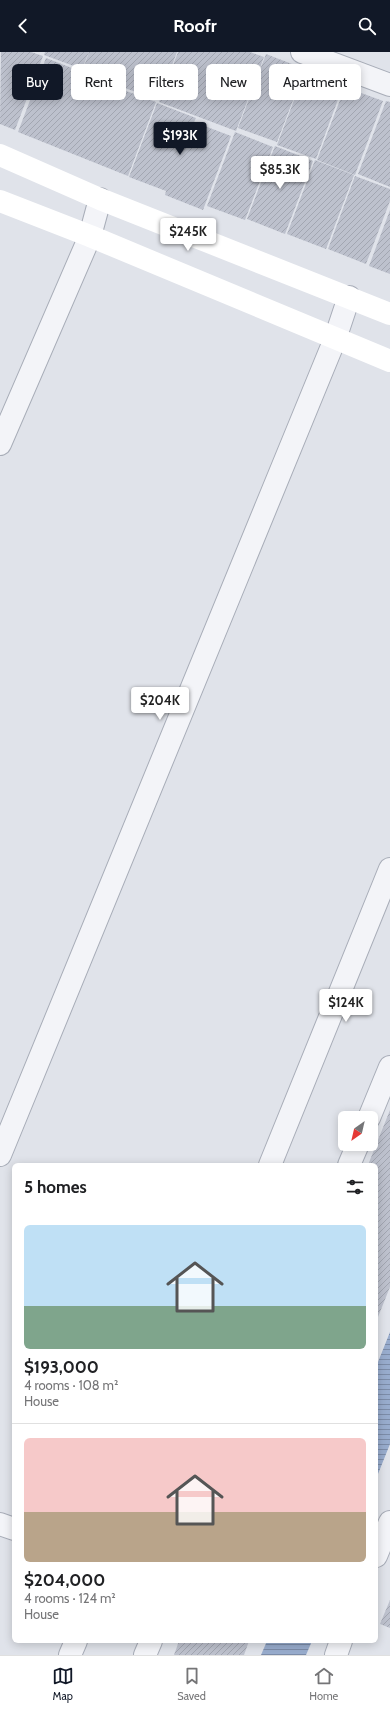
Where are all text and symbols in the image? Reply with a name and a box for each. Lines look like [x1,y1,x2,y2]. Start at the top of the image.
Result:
icon: back [12,15,34,37]
text: Roofr [173,15,217,37]
icon: search [356,15,378,37]
chip: Buy [12,64,63,100]
chip: Rent [71,64,126,100]
chip: Filters [134,64,198,100]
chip: New [206,64,261,100]
chip: Apartment [269,64,361,100]
pin: $193K [152,122,208,156]
text: $193K [163,127,197,143]
pin: $85.3K [247,156,313,190]
text: $85.3K [260,161,300,177]
pin: $245K [160,218,216,252]
text: $245K [169,223,207,239]
pin: $204K [132,687,188,721]
text: $204K [140,692,180,708]
pin: $124K [318,989,374,1023]
text: $124K [328,994,364,1010]
north arrow [338,1111,378,1151]
map controls [338,1111,378,1151]
icon: filters [344,1176,366,1198]
text: 5 homes [24,1177,87,1197]
icon: home [159,1251,231,1323]
text: $193,000 [24,1357,99,1377]
text: 4 rooms · 108 m² [24,1377,118,1393]
text: House [24,1393,59,1409]
icon: home [159,1464,231,1536]
text: $204,000 [24,1570,105,1590]
text: 4 rooms · 124 m² [24,1590,116,1606]
text: House [24,1606,59,1622]
tab: Map [52,1665,74,1703]
tab: Saved [177,1665,206,1703]
tab: Home [309,1665,338,1703]

